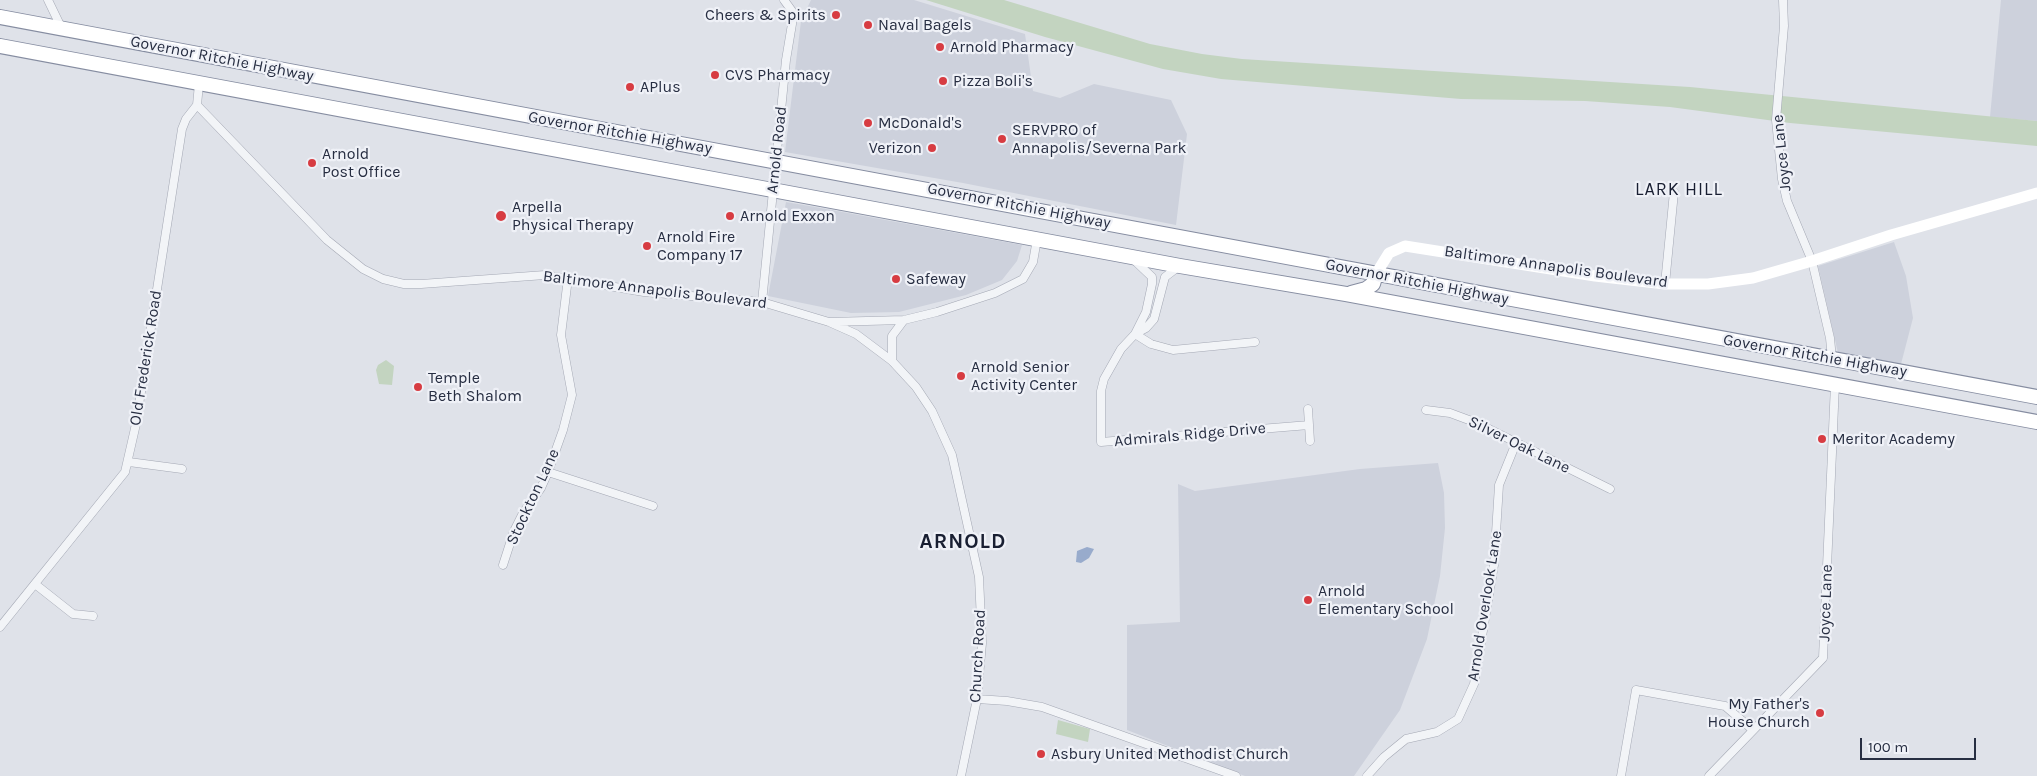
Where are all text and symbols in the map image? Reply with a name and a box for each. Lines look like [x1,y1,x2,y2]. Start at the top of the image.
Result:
place label: Cheers & Spirits [705,5,826,25]
marker: Cheers & Spirits [830,9,842,21]
place label: Naval Bagels [878,15,972,35]
marker: Naval Bagels [862,19,874,31]
street label: Governor Ritchie Highway [129,32,315,86]
place label: Arnold Pharmacy [950,37,1074,57]
marker: Arnold Pharmacy [934,41,946,53]
place label: CVS Pharmacy [725,65,830,85]
marker: CVS Pharmacy [709,69,721,81]
place label: Pizza Boli's [953,71,1033,91]
marker: Pizza Boli's [937,75,949,87]
place label: APlus [640,77,681,97]
marker: APlus [624,81,636,93]
street label: Arnold Road [763,105,791,195]
street label: Governor Ritchie Highway [527,107,713,159]
place label: McDonald's [878,113,962,133]
street label: Joyce Lane [1768,114,1796,192]
marker: McDonald's [862,117,874,129]
place label: SERVPRO of Annapolis/Severna Park [1012,120,1187,158]
marker: SERVPRO of Annapolis/Severna Park [996,133,1008,145]
place label: Verizon [869,138,922,158]
marker: Verizon [926,142,938,154]
place label: Arnold Post Office [322,144,400,182]
marker: Arnold Post Office [306,157,318,169]
street label: Governor Ritchie Highway [926,179,1112,233]
district label: LARK HILL [1634,179,1724,201]
place label: Arpella Physical Therapy [512,197,634,235]
place label: Arnold Exxon [740,206,835,226]
marker: Arpella Physical Therapy [494,209,508,223]
marker: Arnold Exxon [724,210,736,222]
place label: Arnold Fire Company 17 [657,227,742,265]
marker: Arnold Fire Company 17 [641,240,653,252]
street label: Baltimore Annapolis Boulevard [1443,242,1669,292]
street label: Governor Ritchie Highway [1324,255,1510,309]
street label: Baltimore Annapolis Boulevard [542,267,768,313]
place label: Safeway [906,269,966,289]
marker: Safeway [890,273,902,285]
street label: Old Frederick Road [126,289,166,427]
street label: Governor Ritchie Highway [1722,330,1908,382]
place label: Arnold Senior Activity Center [971,357,1077,395]
place label: Temple Beth Shalom [428,368,522,406]
marker: Arnold Senior Activity Center [955,370,967,382]
marker: Temple Beth Shalom [412,381,424,393]
street label: Silver Oak Lane [1465,412,1573,478]
street label: Admirals Ridge Drive [1113,419,1267,451]
place label: Meritor Academy [1832,429,1955,449]
marker: Meritor Academy [1816,433,1828,445]
street label: Stockton Lane [502,446,564,548]
district label: ARNOLD [919,529,1007,555]
street label: Arnold Overlook Lane [1464,529,1506,683]
street label: Joyce Lane [1815,564,1837,642]
place label: Arnold Elementary School [1318,581,1454,619]
marker: Arnold Elementary School [1302,594,1314,606]
street label: Church Road [966,609,990,703]
place label: My Father's House Church [1708,694,1810,732]
marker: My Father's House Church [1814,707,1826,719]
scale bar [1862,728,1978,760]
text: 100 m [1868,738,1908,756]
place label: Asbury United Methodist Church [1051,744,1289,764]
marker: Asbury United Methodist Church [1035,748,1047,760]

